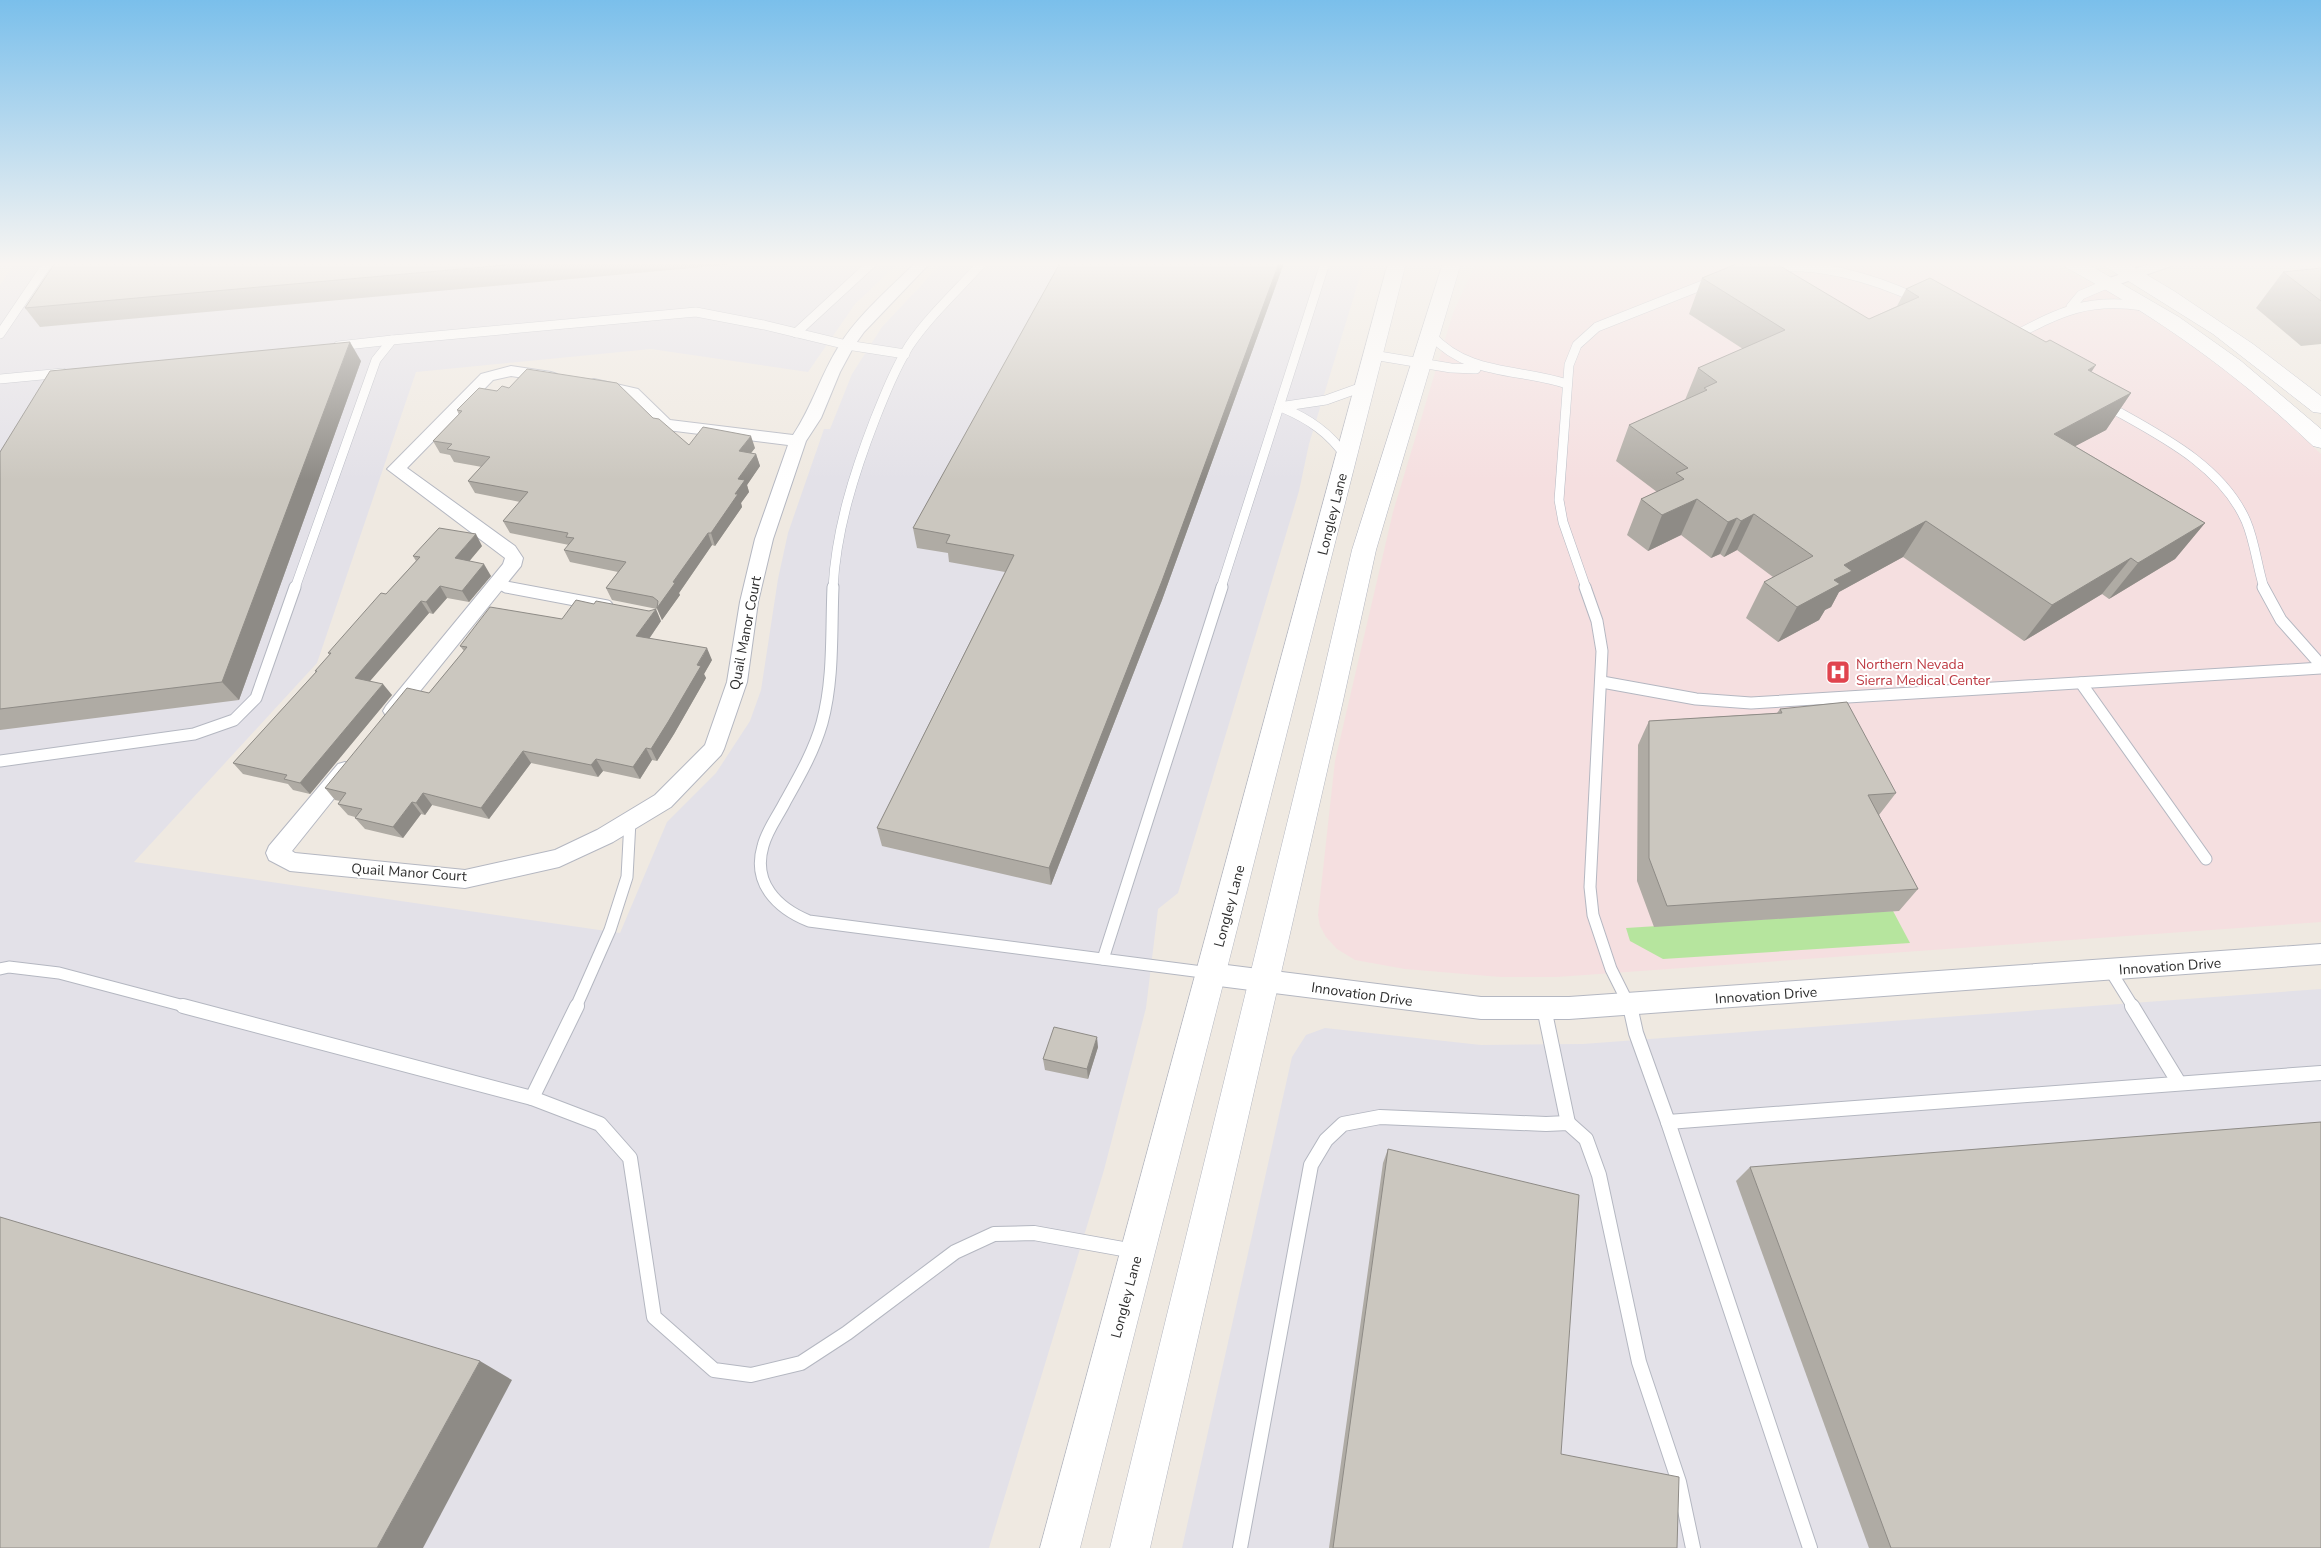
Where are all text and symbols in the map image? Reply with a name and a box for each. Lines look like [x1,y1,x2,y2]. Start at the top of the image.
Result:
street label: Longley Lane [1313,471,1352,557]
street label: Quail Manor Court [725,574,766,692]
place label: Northern Nevada Sierra Medical Center [1856,655,1990,690]
hospital icon: Northern Nevada Sierra Medical Center [1825,659,1851,685]
street label: Quail Manor Court [351,859,467,886]
street label: Longley Lane [1209,863,1250,949]
street label: Innovation Drive [2118,953,2222,980]
street label: Innovation Drive [1310,978,1414,1011]
street label: Innovation Drive [1714,982,1818,1009]
street label: Longley Lane [1106,1254,1147,1340]

